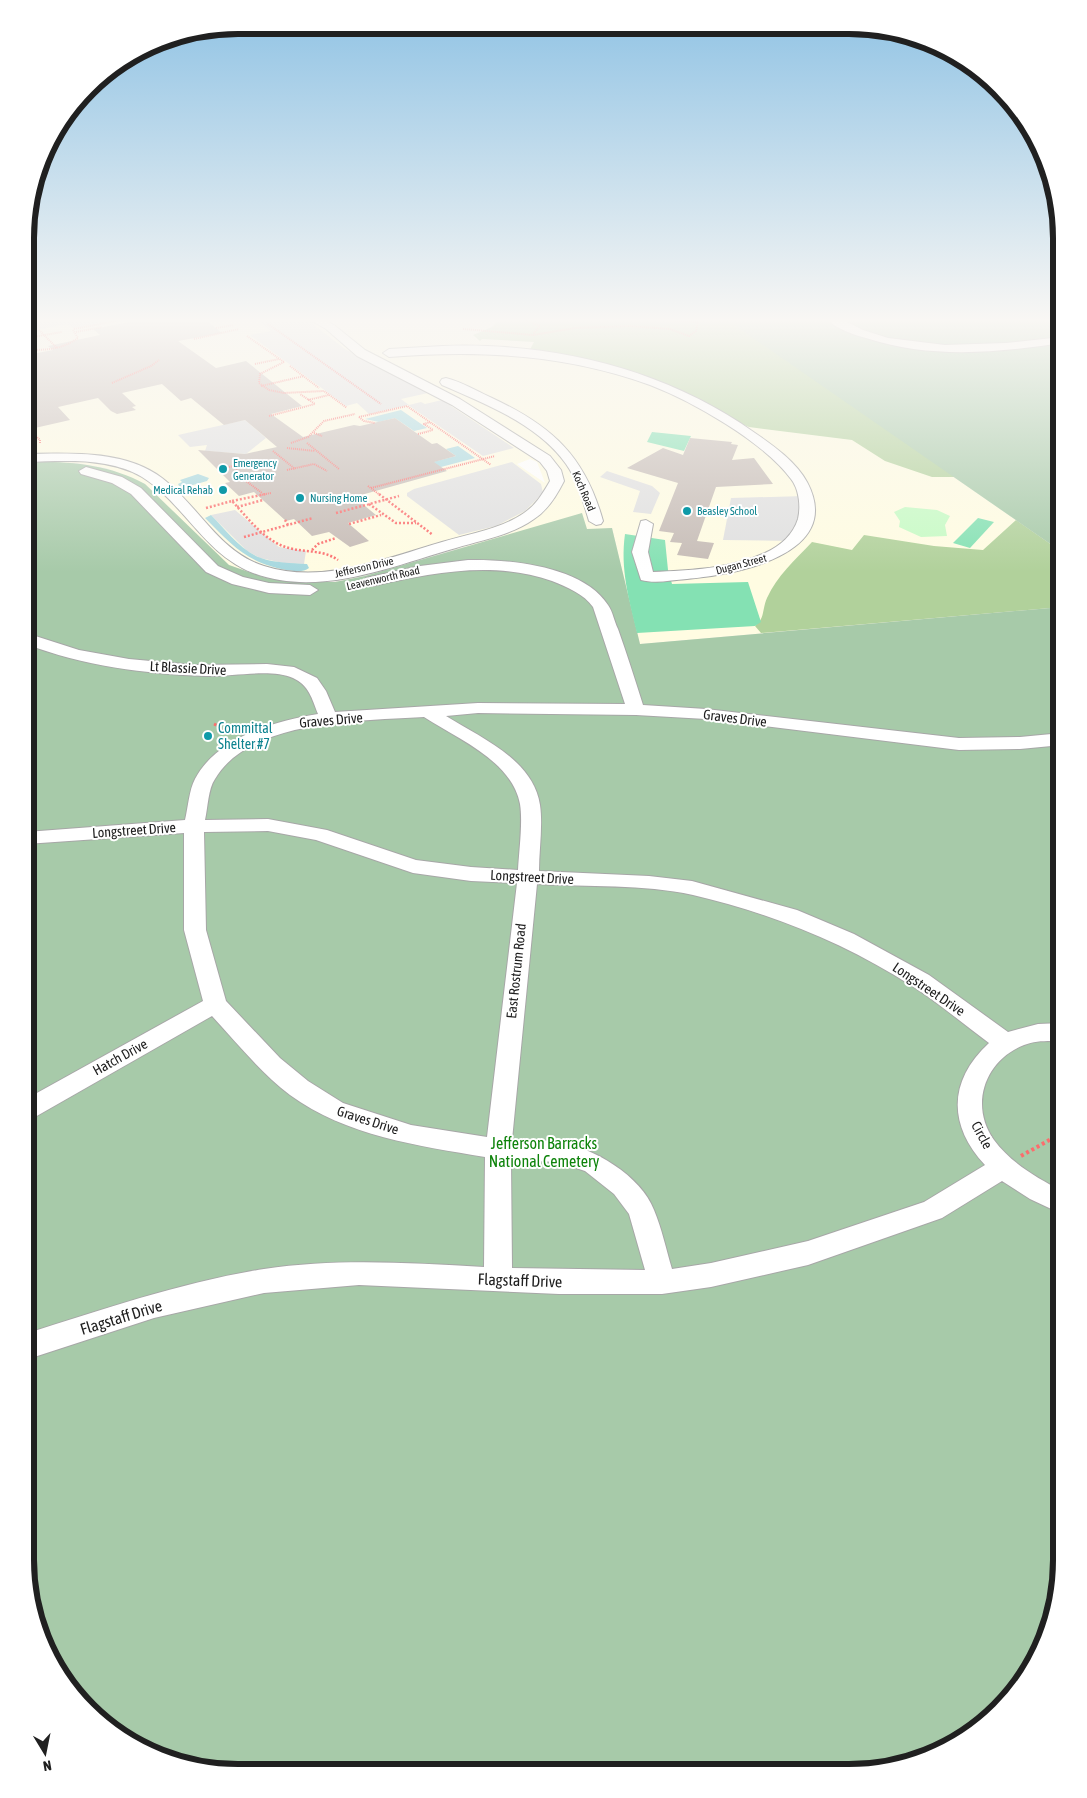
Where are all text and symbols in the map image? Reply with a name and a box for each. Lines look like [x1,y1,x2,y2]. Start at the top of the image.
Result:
place label: Emergency Generator [233,457,277,482]
marker: Emergency Generator [217,463,229,475]
street label: Koch Road [570,469,598,513]
place label: Medical Rehab [153,484,213,496]
marker: Medical Rehab [217,484,229,496]
marker: Nursing Home [294,492,306,504]
place label: Nursing Home [310,492,368,504]
marker: Beasley School [681,505,693,517]
place label: Beasley School [697,505,757,517]
street label: Dugan Street [714,551,768,577]
street label: Jefferson Drive [333,554,395,580]
street label: Leavenworth Road [345,564,421,592]
street label: Lt Blassie Drive [149,658,227,678]
street label: Graves Drive [702,706,768,730]
street label: Graves Drive [299,709,363,731]
place label: Committal Shelter #7 [218,720,273,752]
marker: Committal Shelter #7 [202,730,214,742]
street label: Longstreet Drive [92,819,176,841]
street label: Longstreet Drive [490,867,574,887]
street label: East Rostrum Road [503,923,529,1019]
street label: Longstreet Drive [890,959,968,1019]
street label: Hatch Drive [90,1036,150,1078]
street label: Graves Drive [335,1103,401,1137]
street label: Circle [968,1119,996,1151]
park label: Jefferson Barracks National Cemetery [489,1134,600,1171]
street label: Flagstaff Drive [477,1270,563,1291]
street label: Flagstaff Drive [78,1296,164,1339]
north arrow [20,1728,70,1778]
text: N [42,1757,53,1774]

